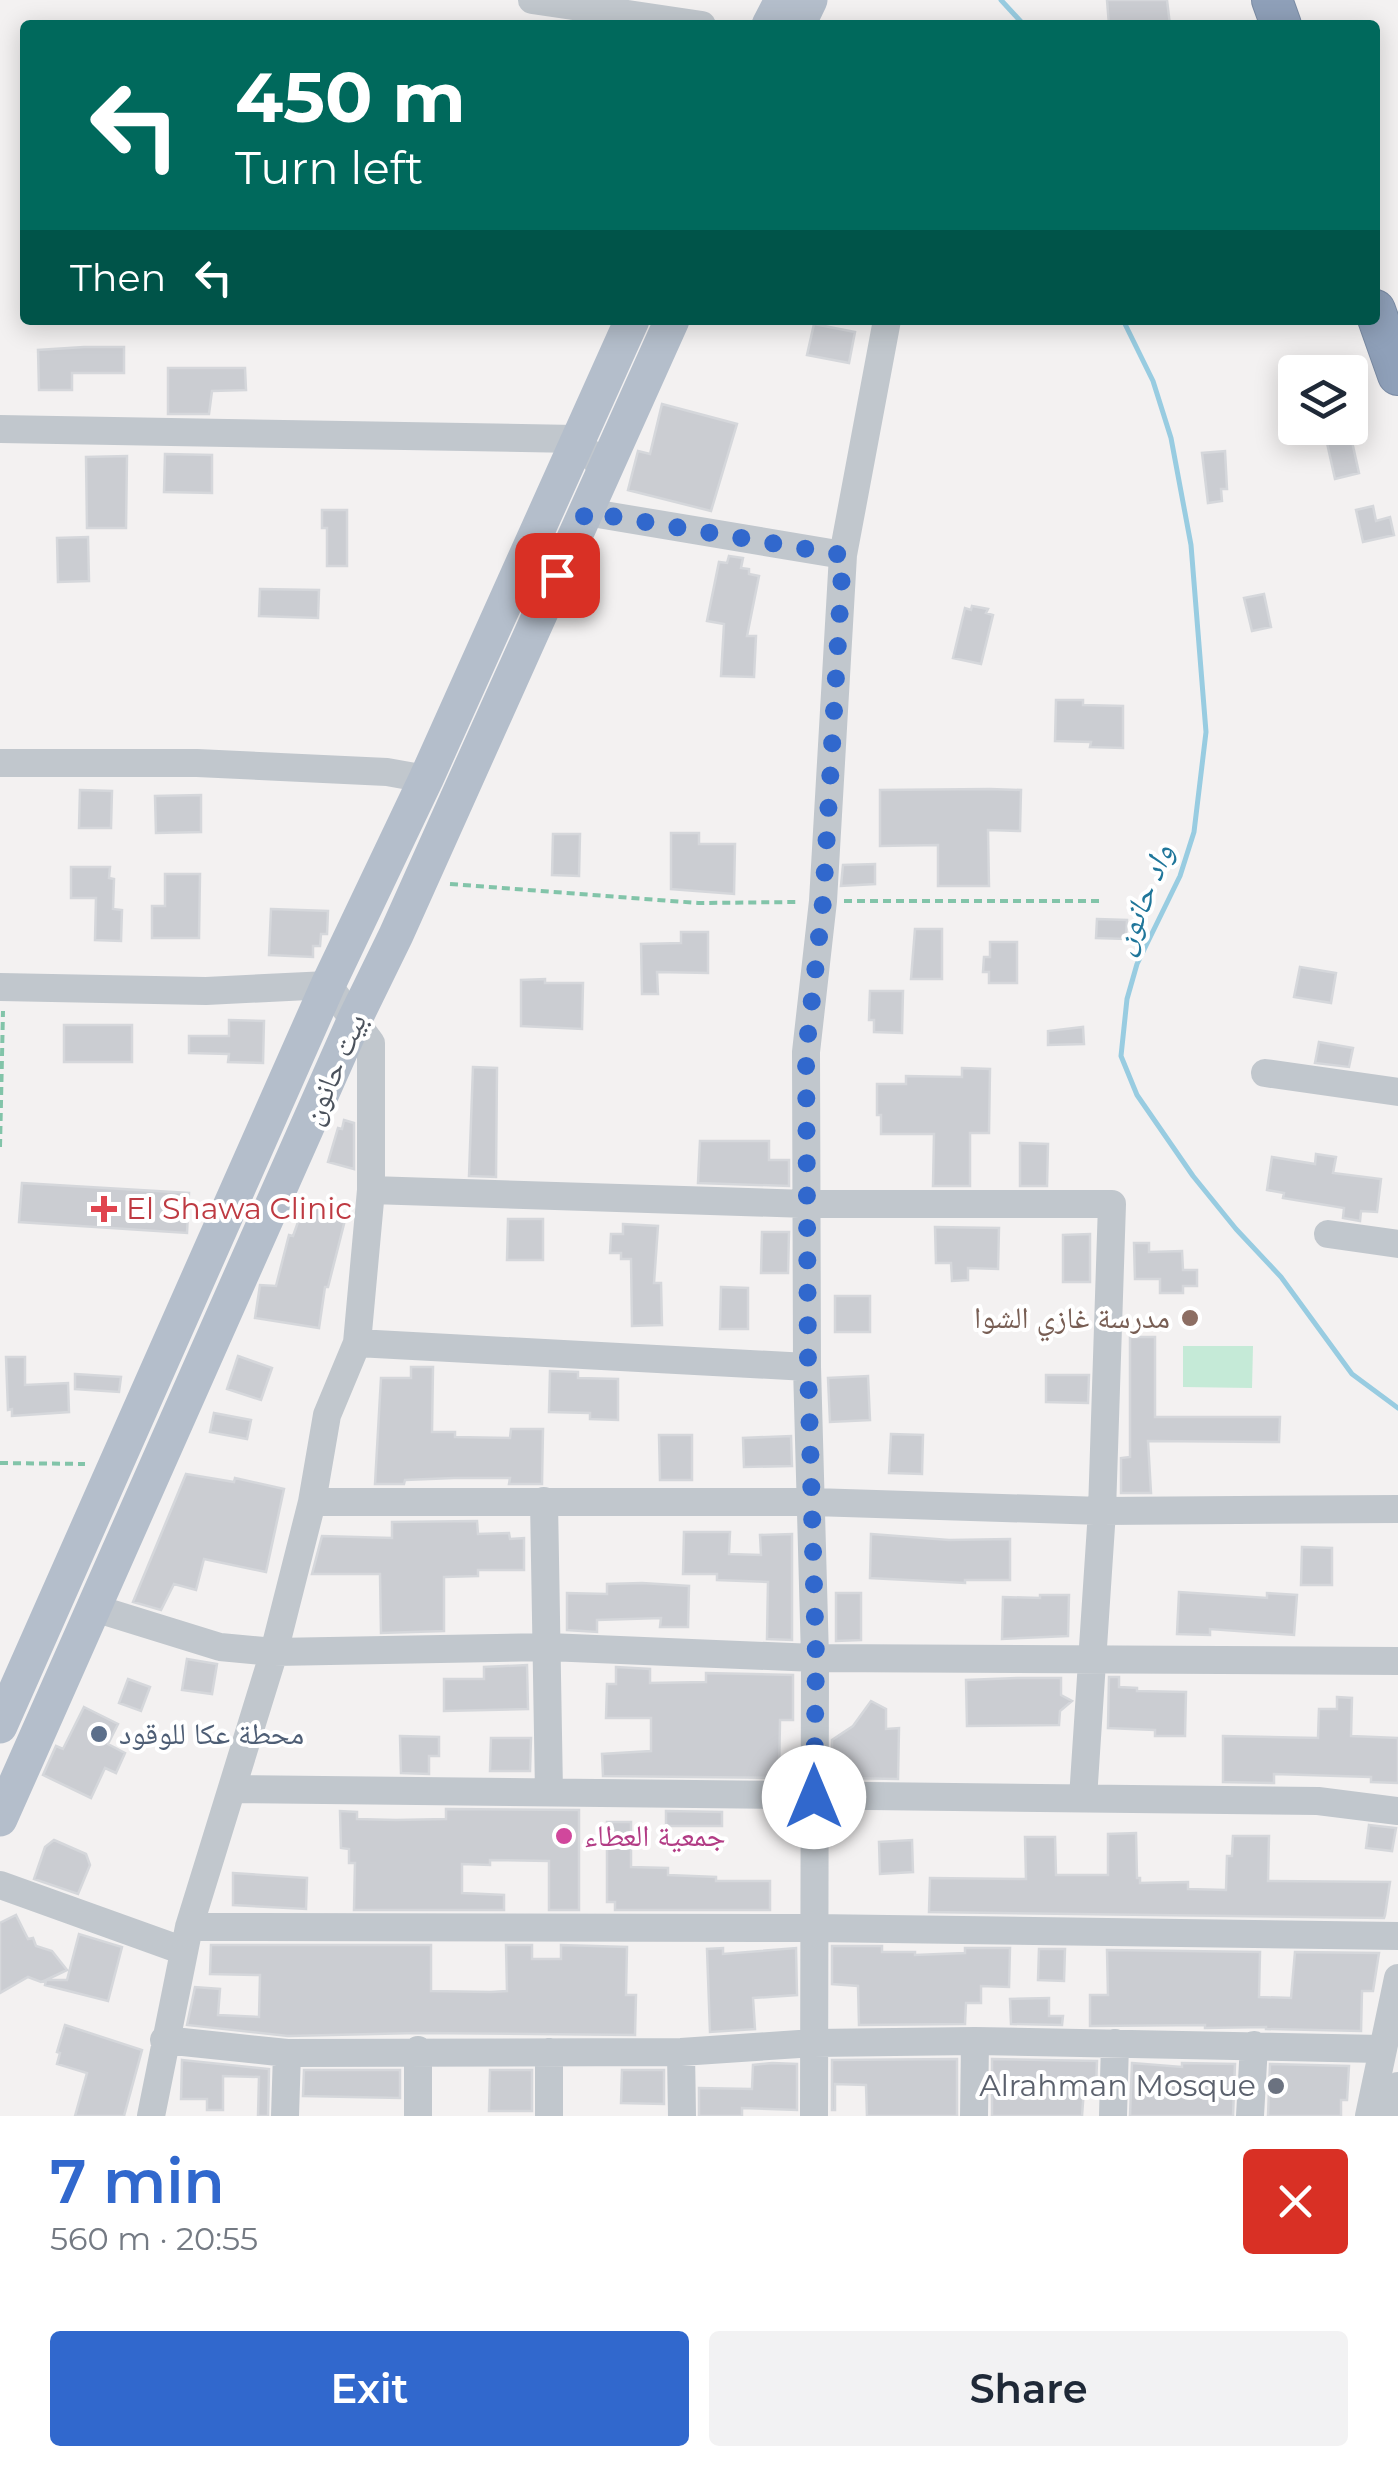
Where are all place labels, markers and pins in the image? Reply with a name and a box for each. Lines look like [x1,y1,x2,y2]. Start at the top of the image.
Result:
pin [515,533,600,618]
place label: El Shawa Clinic [126,1190,352,1227]
marker: El Shawa Clinic [91,1196,117,1222]
place label: مدرسة غازي الشوا [974,1299,1170,1342]
marker: مدرسة غازي الشوا [1179,1307,1201,1329]
place label: محطة عكا للوقود [119,1715,304,1752]
marker: محطة عكا للوقود [88,1723,110,1745]
place label: جمعية العطاء [584,1817,726,1854]
marker: جمعية العطاء [553,1825,575,1847]
place label: Alrahman Mosque [979,2067,1256,2104]
marker: Alrahman Mosque [1265,2075,1287,2097]

